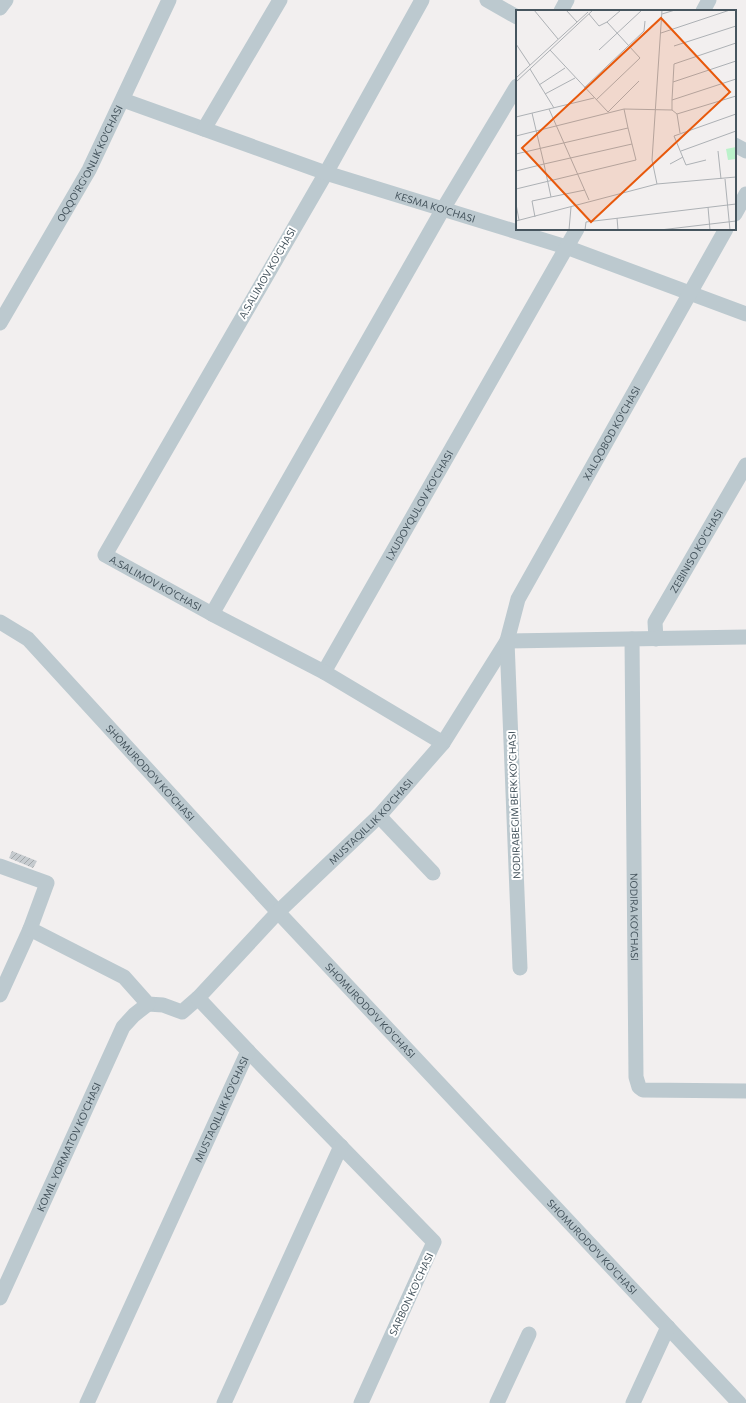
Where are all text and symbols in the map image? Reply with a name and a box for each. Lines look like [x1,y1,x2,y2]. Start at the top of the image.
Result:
inset map [516,10,736,230]
street label: OQQO'RG'ONLIK KO'CHASI [54,103,125,224]
street label: KESMA KO'CHASI [394,189,477,225]
street label: A.SALIMOV KO'CHASI [236,225,298,321]
street label: XALQOBOD KO'CHASI [580,384,642,482]
street label: I.XUDOYQULOV KO'CHASI [383,448,455,563]
street label: ZEBINISO KO'CHASI [667,507,725,595]
street label: A.SALIMOV KO'CHASI [108,553,204,613]
street label: SHOMURODO'V KO'CHASI [104,722,197,823]
street label: NODIRABEGIM BERK KO'CHASI [505,731,523,879]
street label: MUSTAQILLIK KO'CHASI [326,776,415,867]
street label: NODIRA KO'CHASI [628,873,641,961]
street label: SHOMURODO'V KO'CHASI [323,961,418,1060]
street label: MUSTAQILLIK KO'CHASI [192,1054,251,1164]
street label: KOMIL YORMATOV KO'CHASI [34,1080,103,1213]
street label: SHOMURODO'V KO'CHASI [545,1197,640,1297]
street label: SARBON KO'CHASI [387,1251,435,1337]

